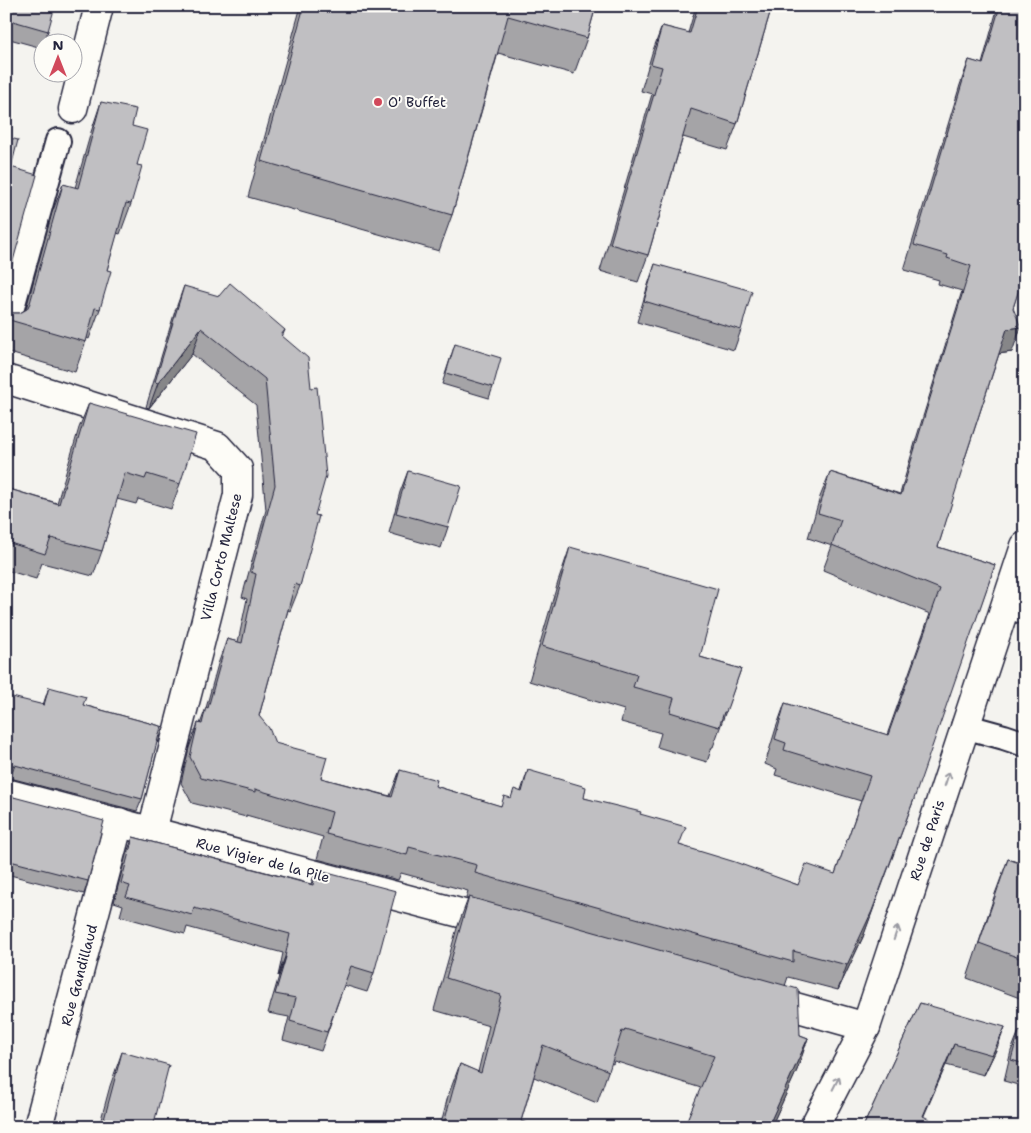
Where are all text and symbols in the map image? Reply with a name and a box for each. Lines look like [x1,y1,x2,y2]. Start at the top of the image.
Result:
north arrow [32,32,82,82]
text: N [52,36,64,54]
place label: O' Buffet [388,93,446,111]
marker: O' Buffet [372,96,384,108]
street label: Villa Corto Maltese [196,491,246,623]
one-way arrow [943,771,952,787]
street label: Rue de Paris [905,797,949,883]
street label: Rue Vigier de la Pile [194,834,332,887]
street label: Rue Gandillaud [57,922,101,1028]
one-way arrow [892,925,902,941]
one-way arrow [831,1076,841,1091]

